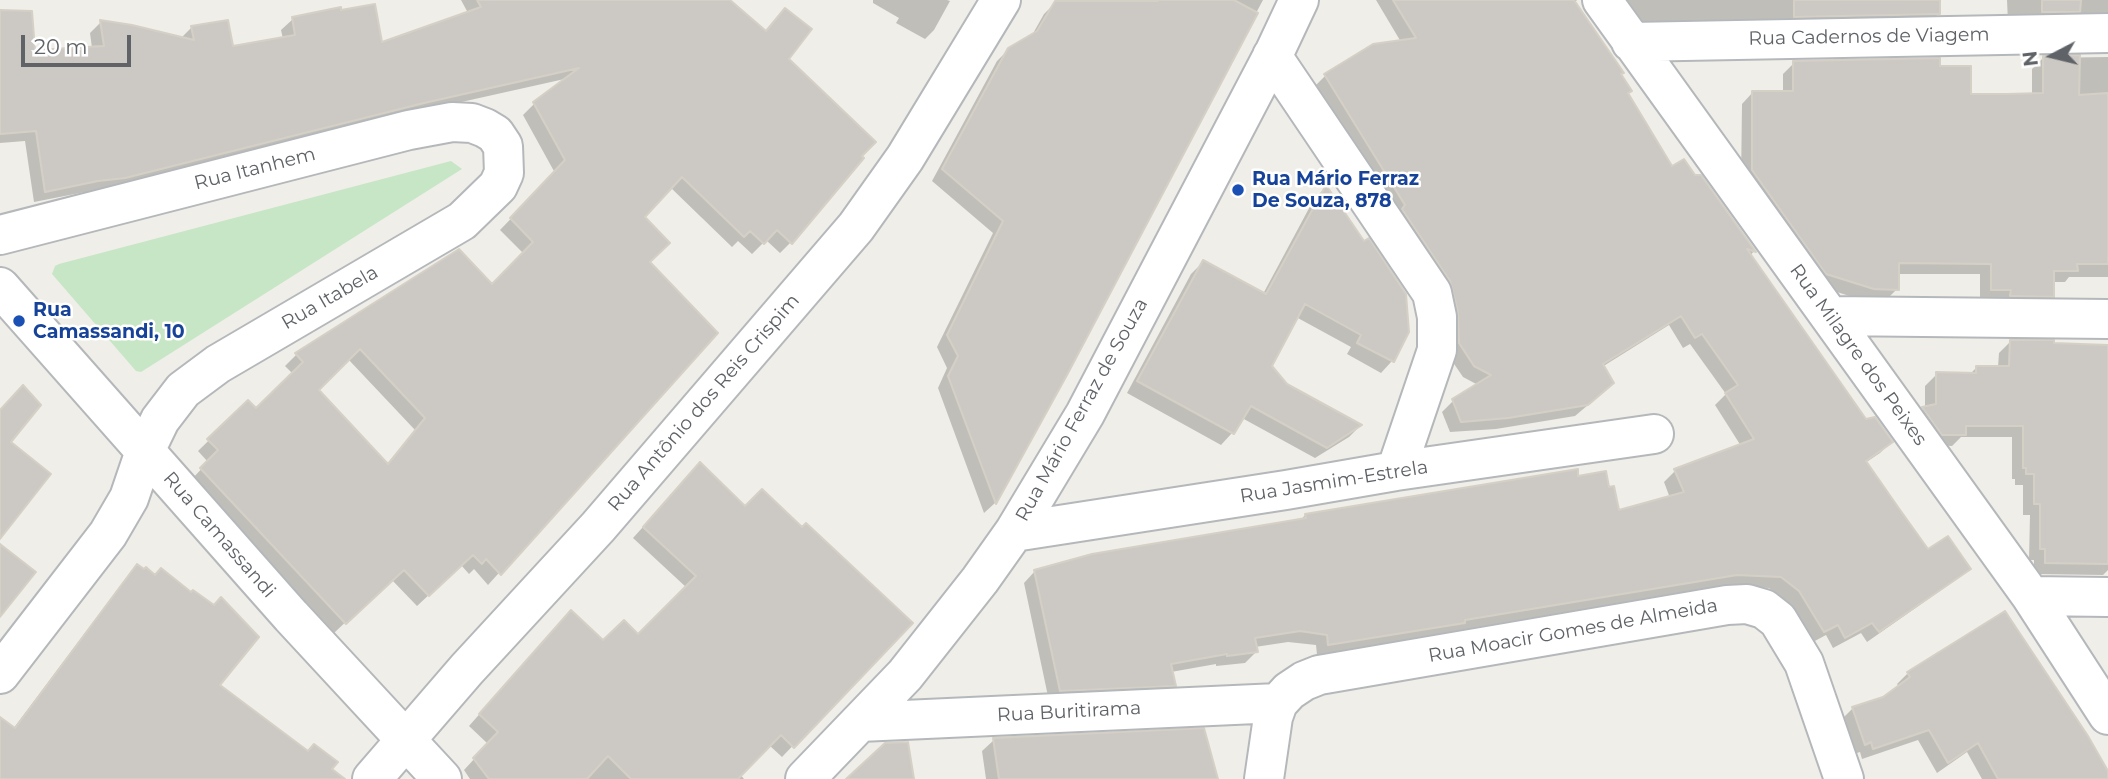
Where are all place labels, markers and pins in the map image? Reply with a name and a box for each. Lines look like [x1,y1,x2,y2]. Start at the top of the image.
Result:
place label: Rua Mário Ferraz De Souza, 878 [1252,168,1419,212]
marker: Rua Mário Ferraz De Souza, 878 [1230,182,1246,198]
place label: Rua Camassandi, 10 [33,299,185,343]
marker: Rua Camassandi, 10 [11,313,27,329]

